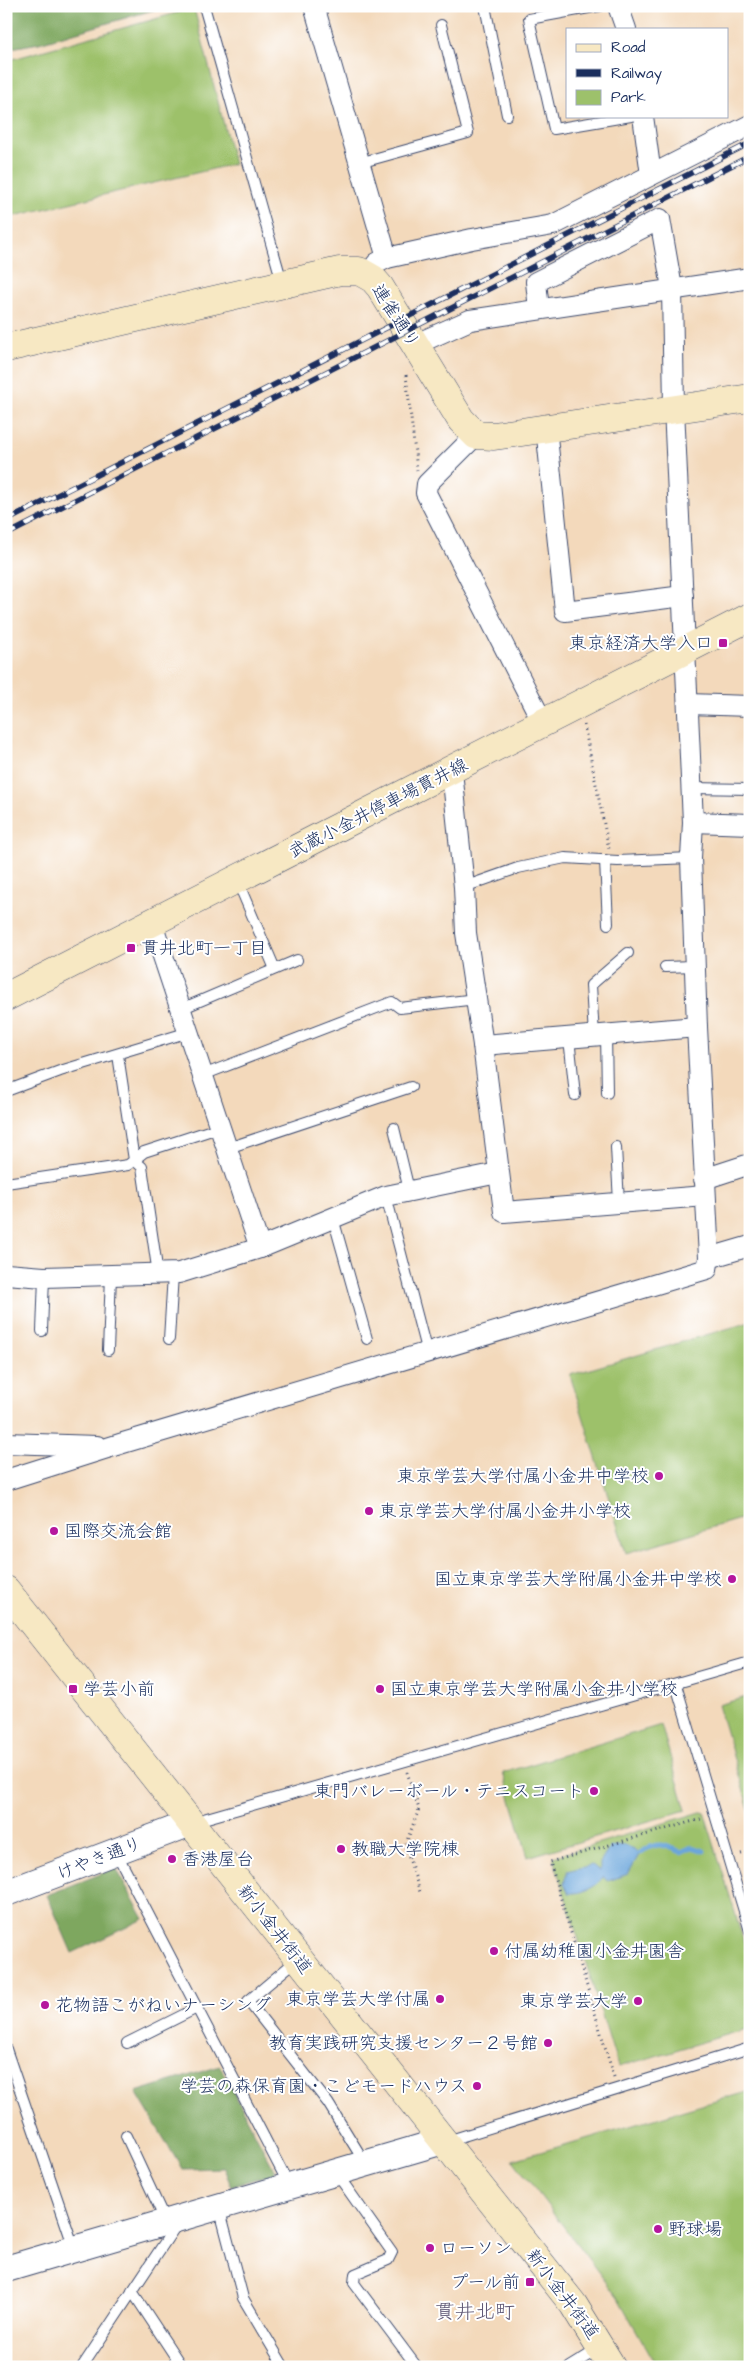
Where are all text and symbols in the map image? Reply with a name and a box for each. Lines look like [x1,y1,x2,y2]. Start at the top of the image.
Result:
legend [566,28,728,118]
text: Road [611,37,646,58]
text: Railway [611,63,662,85]
text: Park [611,87,646,108]
street label: 連雀通り [365,279,426,353]
place label: 東京経済大学入口 [569,631,713,656]
marker: 東京経済大学入口 [717,637,729,649]
street label: 武蔵小金井停車場貫井線 [284,752,472,865]
place label: 貫井北町一丁目 [141,936,267,961]
marker: 貫井北町一丁目 [125,942,137,954]
place label: 東京学芸大学付属小金井中学校 [397,1464,649,1489]
marker: 東京学芸大学付属小金井中学校 [653,1470,665,1482]
place label: 東京学芸大学付属小金井小学校 [379,1499,631,1524]
marker: 東京学芸大学付属小金井小学校 [363,1505,375,1517]
place label: 国際交流会館 [64,1519,172,1544]
marker: 国際交流会館 [48,1525,60,1537]
place label: 国立東京学芸大学附属小金井中学校 [434,1567,722,1592]
marker: 国立東京学芸大学附属小金井中学校 [726,1573,738,1585]
place label: 学芸小前 [83,1677,155,1702]
place label: 国立東京学芸大学附属小金井小学校 [390,1677,678,1702]
marker: 学芸小前 [67,1683,79,1695]
marker: 国立東京学芸大学附属小金井小学校 [374,1683,386,1695]
place label: 東門バレーボール・テニスコート [314,1779,584,1804]
marker: 東門バレーボール・テニスコート [588,1785,600,1797]
street label: けやき通り [53,1831,146,1886]
place label: 教職大学院棟 [351,1837,459,1862]
marker: 教職大学院棟 [335,1843,347,1855]
place label: 香港屋台 [182,1847,254,1872]
marker: 香港屋台 [166,1853,178,1865]
street label: 新小金井街道 [232,1879,318,1980]
place label: 付属幼稚園小金井園舎 [504,1939,684,1964]
marker: 付属幼稚園小金井園舎 [488,1945,500,1957]
place label: 東京学芸大学付属 [286,1987,430,2012]
place label: 東京学芸大学 [520,1989,628,2014]
place label: 花物語こがねいナーシング [55,1993,271,2018]
marker: 東京学芸大学付属 [434,1993,446,2005]
marker: 東京学芸大学 [632,1995,644,2007]
marker: 花物語こがねいナーシング [39,1999,51,2011]
place label: 教育実践研究支援センター２号館 [269,2031,538,2056]
marker: 教育実践研究支援センター２号館 [542,2037,554,2049]
place label: 学芸の森保育園・こどモードハウス [180,2074,467,2099]
marker: 学芸の森保育園・こどモードハウス [471,2080,483,2092]
place label: 野球場 [668,2217,722,2242]
marker: 野球場 [652,2223,664,2235]
place label: ローソン [440,2236,512,2261]
marker: ローソン [424,2242,436,2254]
street label: 新小金井街道 [520,2244,605,2345]
place label: プール前 [450,2270,520,2295]
marker: プール前 [524,2276,536,2288]
district label: 貫井北町 [435,2298,515,2326]

